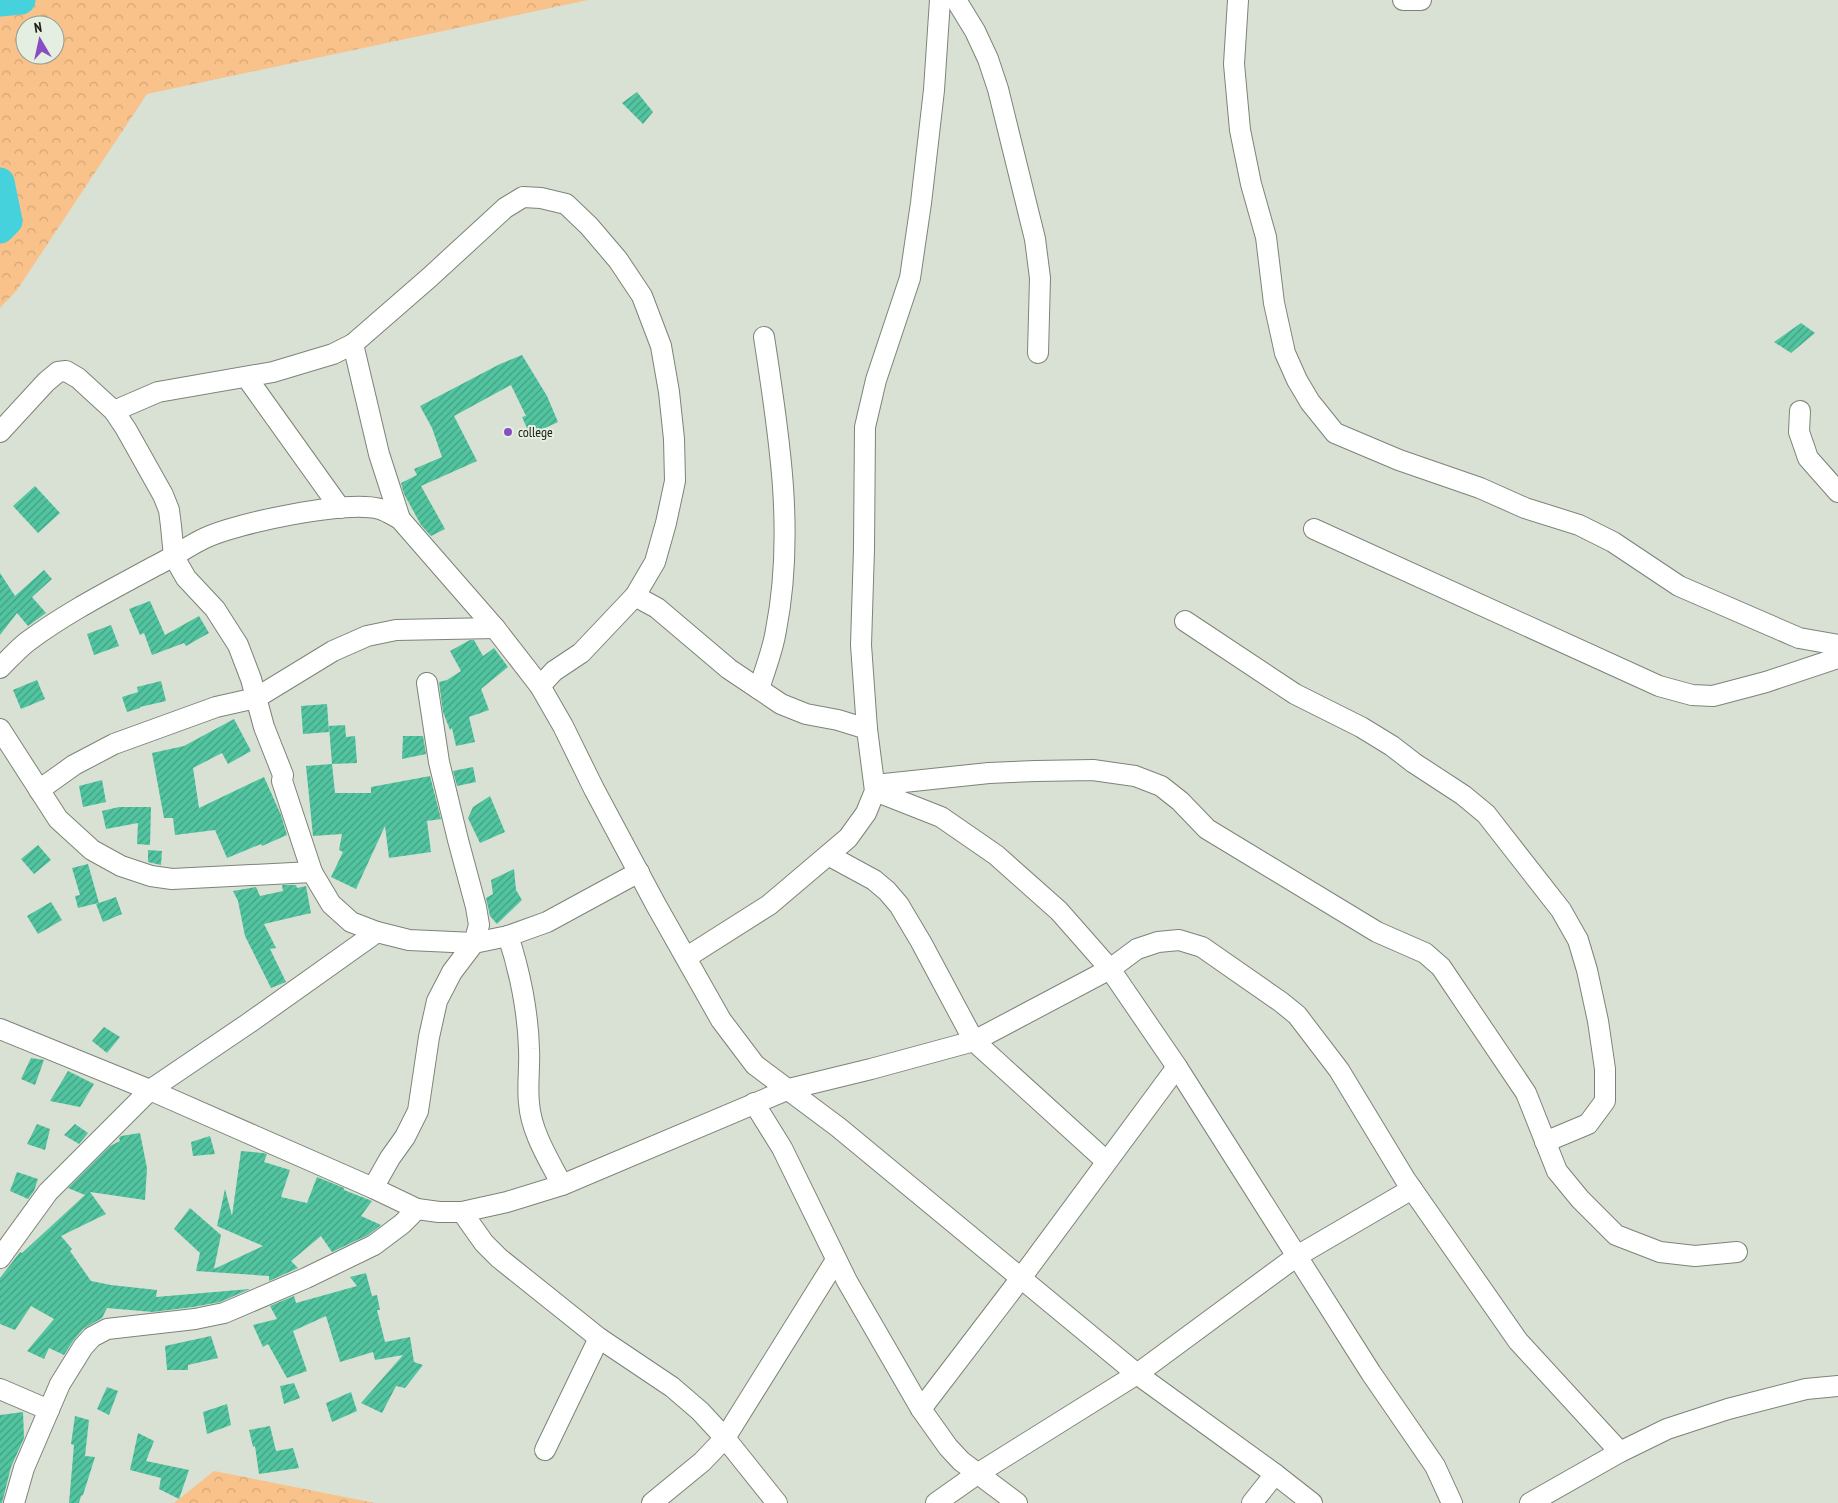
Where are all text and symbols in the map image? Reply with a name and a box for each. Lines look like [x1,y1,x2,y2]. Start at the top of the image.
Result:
north arrow [15,15,65,65]
text: N [33,18,43,37]
place label: college [518,423,553,441]
marker: college [502,426,514,438]

